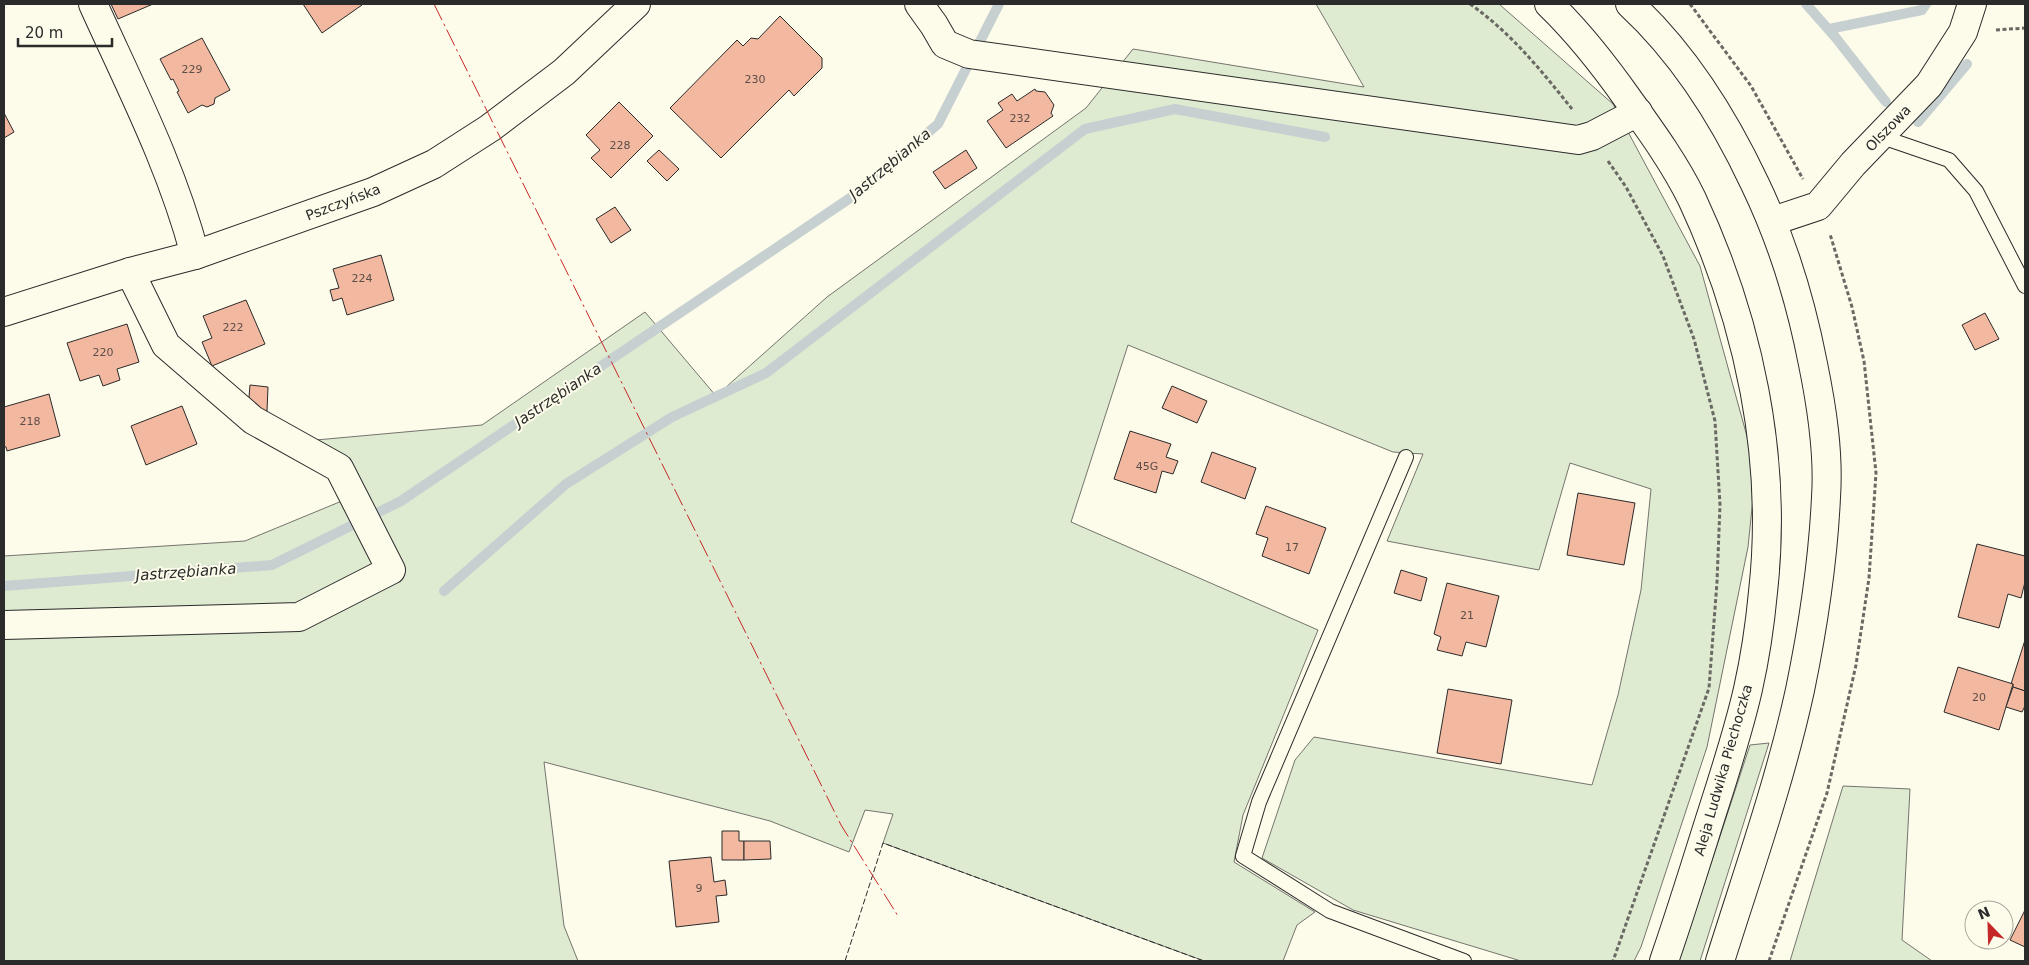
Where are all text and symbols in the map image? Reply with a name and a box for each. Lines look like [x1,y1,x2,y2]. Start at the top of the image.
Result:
scale bar [18,15,111,47]
text: 20 m [25,24,63,42]
house number: 229 [182,63,203,76]
house number: 230 [745,73,766,86]
street label: Olszowa [1862,102,1914,154]
house number: 232 [1010,112,1031,125]
water label: Jastrzębianka [843,125,934,205]
house number: 228 [610,139,631,152]
street label: Pszczyńska [303,180,383,224]
house number: 224 [352,272,373,285]
house number: 222 [223,321,244,334]
house number: 220 [93,346,114,359]
water label: Jastrzębianka [509,359,605,432]
house number: 218 [20,415,41,428]
house number: 45G [1136,460,1158,473]
house number: 17 [1285,541,1299,554]
water label: Jastrzębianka [132,560,237,585]
house number: 21 [1460,609,1474,622]
street label: Aleja Ludwika Piechoczka [1691,682,1755,858]
house number: 20 [1972,691,1986,704]
house number: 9 [696,882,703,895]
north arrow [1964,900,2014,950]
text: N [1975,903,1992,923]

